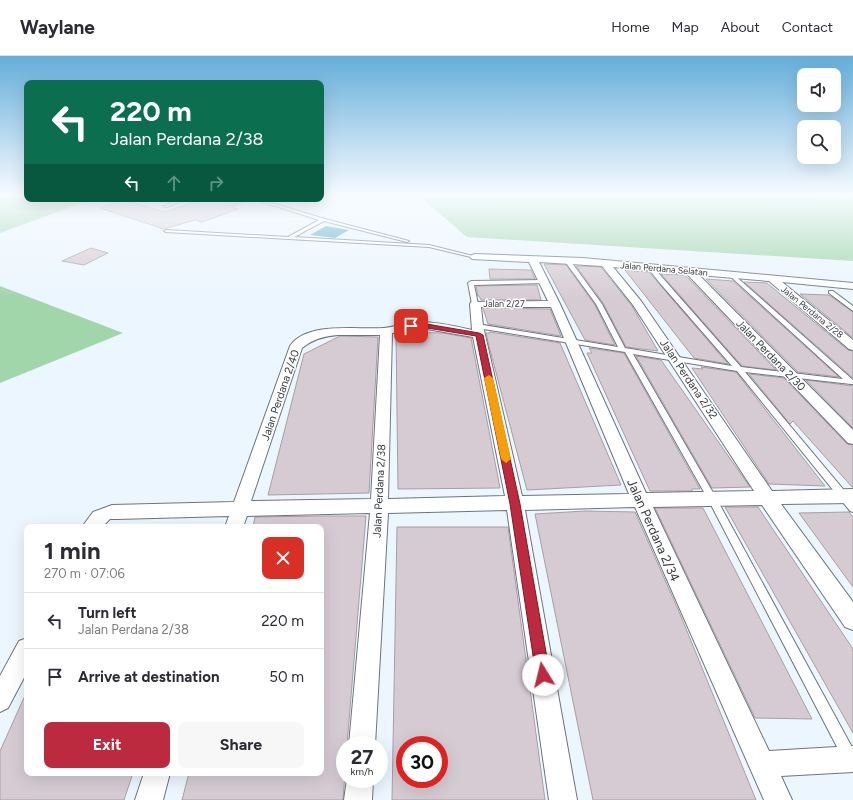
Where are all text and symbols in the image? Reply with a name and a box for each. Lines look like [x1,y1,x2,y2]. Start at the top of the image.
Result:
text: Waylane [20,16,95,39]
text: Home [611,19,650,36]
text: Map [672,19,699,36]
text: About [721,19,760,36]
text: Contact [782,19,833,36]
map controls [797,68,841,164]
button: sound [797,68,841,112]
text: 220 m [110,94,192,128]
icon: left [44,96,96,148]
button: search [797,120,841,164]
text: Jalan Perdana 2/38 [110,128,264,150]
icon: left [121,172,143,194]
icon: ahead [163,172,185,194]
icon: right [205,172,227,194]
street label: Jalan Perdana Selatan [620,259,708,278]
street label: Jalan Perdana 2/28 [779,283,846,340]
street label: Jalan 2/27 [483,298,525,309]
pin [394,309,428,343]
icon: arrive [400,315,422,337]
street label: Jalan Perdana 2/30 [733,317,808,394]
street label: Jalan Perdana 2/32 [657,337,720,422]
street label: Jalan Perdana 2/40 [259,348,302,442]
street label: Jalan Perdana 2/38 [371,444,388,538]
street label: Jalan Perdana 2/34 [624,476,683,584]
text: 1 min [44,536,101,565]
button: close [262,537,304,579]
text: 270 m · 07:06 [44,566,125,581]
text: Turn left [78,604,136,622]
icon: left [44,610,66,632]
text: 220 m [261,612,304,630]
text: Jalan Perdana 2/38 [78,622,189,637]
position arrow [522,654,564,696]
icon: arrive [44,666,66,688]
text: Arrive at destination [78,668,219,686]
text: 50 m [269,668,304,686]
button: Exit [44,722,170,768]
button: Share [178,722,304,768]
speed limit sign: 30 [396,736,448,788]
text: 27 [351,745,373,769]
text: km/h [351,765,373,778]

